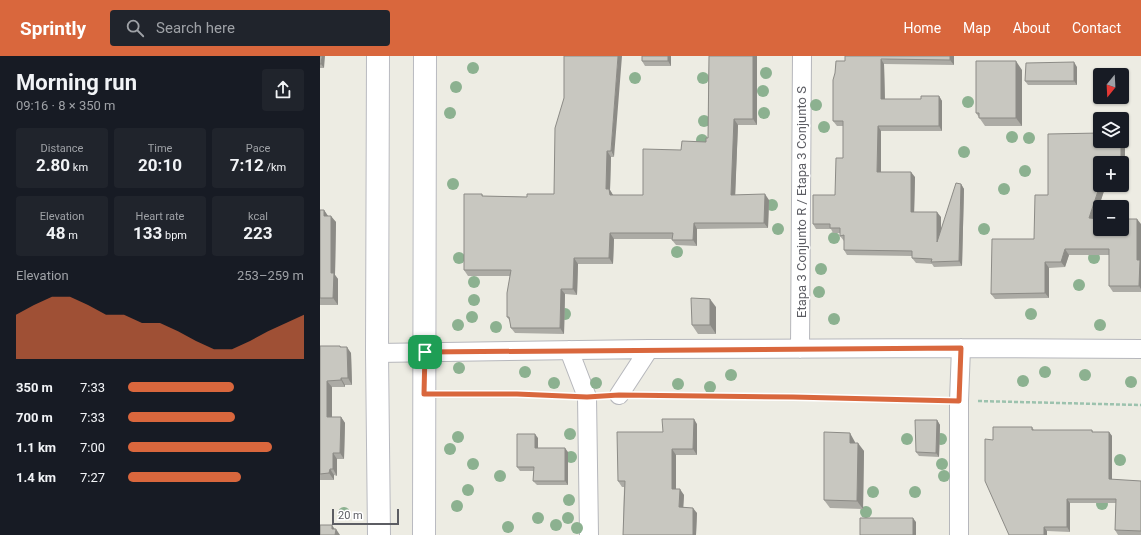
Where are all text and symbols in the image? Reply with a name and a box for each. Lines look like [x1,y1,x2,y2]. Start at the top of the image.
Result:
search box [110,10,390,46]
text: Sprintly [20,17,86,40]
icon: search [124,17,146,39]
text: Search here [156,19,235,37]
text: Home [903,20,941,36]
text: Map [963,20,991,36]
text: About [1013,20,1050,36]
text: Contact [1072,20,1121,36]
north arrow [1093,68,1129,104]
map controls [1093,68,1129,236]
button: share [262,69,304,111]
text: Morning run [16,70,137,95]
street label: Etapa 3 Conjunto R / Etapa 3 Conjunto S [794,86,809,318]
text: 09:16 · 8 × 350 m [16,98,115,113]
button: layers [1093,112,1129,148]
text: Distance [41,142,83,155]
text: Time [148,142,172,155]
text: Pace [246,142,270,155]
text: 2.80 [36,155,70,175]
text: 20:10 [138,155,182,175]
text: 7:12 [230,155,264,175]
button: + [1093,156,1129,192]
text: km [70,161,88,174]
text: /km [264,161,286,174]
button: − [1093,200,1129,236]
text: Elevation [40,210,84,223]
text: Heart rate [136,210,184,223]
text: kcal [248,210,268,223]
text: 48 [46,223,66,243]
text: 133 [133,223,162,243]
text: 223 [243,223,273,243]
text: m [66,229,78,242]
text: bpm [162,229,187,242]
text: Elevation [16,268,69,283]
text: 253–259 m [237,268,304,283]
pin [408,335,442,369]
icon: arrive [414,341,436,363]
text: 350 m [16,380,53,395]
text: 7:33 [80,380,105,395]
text: 700 m [16,410,53,425]
text: 7:33 [80,410,105,425]
text: 1.1 km [16,440,56,455]
text: 7:00 [80,440,105,455]
text: 1.4 km [16,470,56,485]
text: 7:27 [80,470,105,485]
scale bar [332,507,399,526]
text: 20 m [338,509,363,522]

